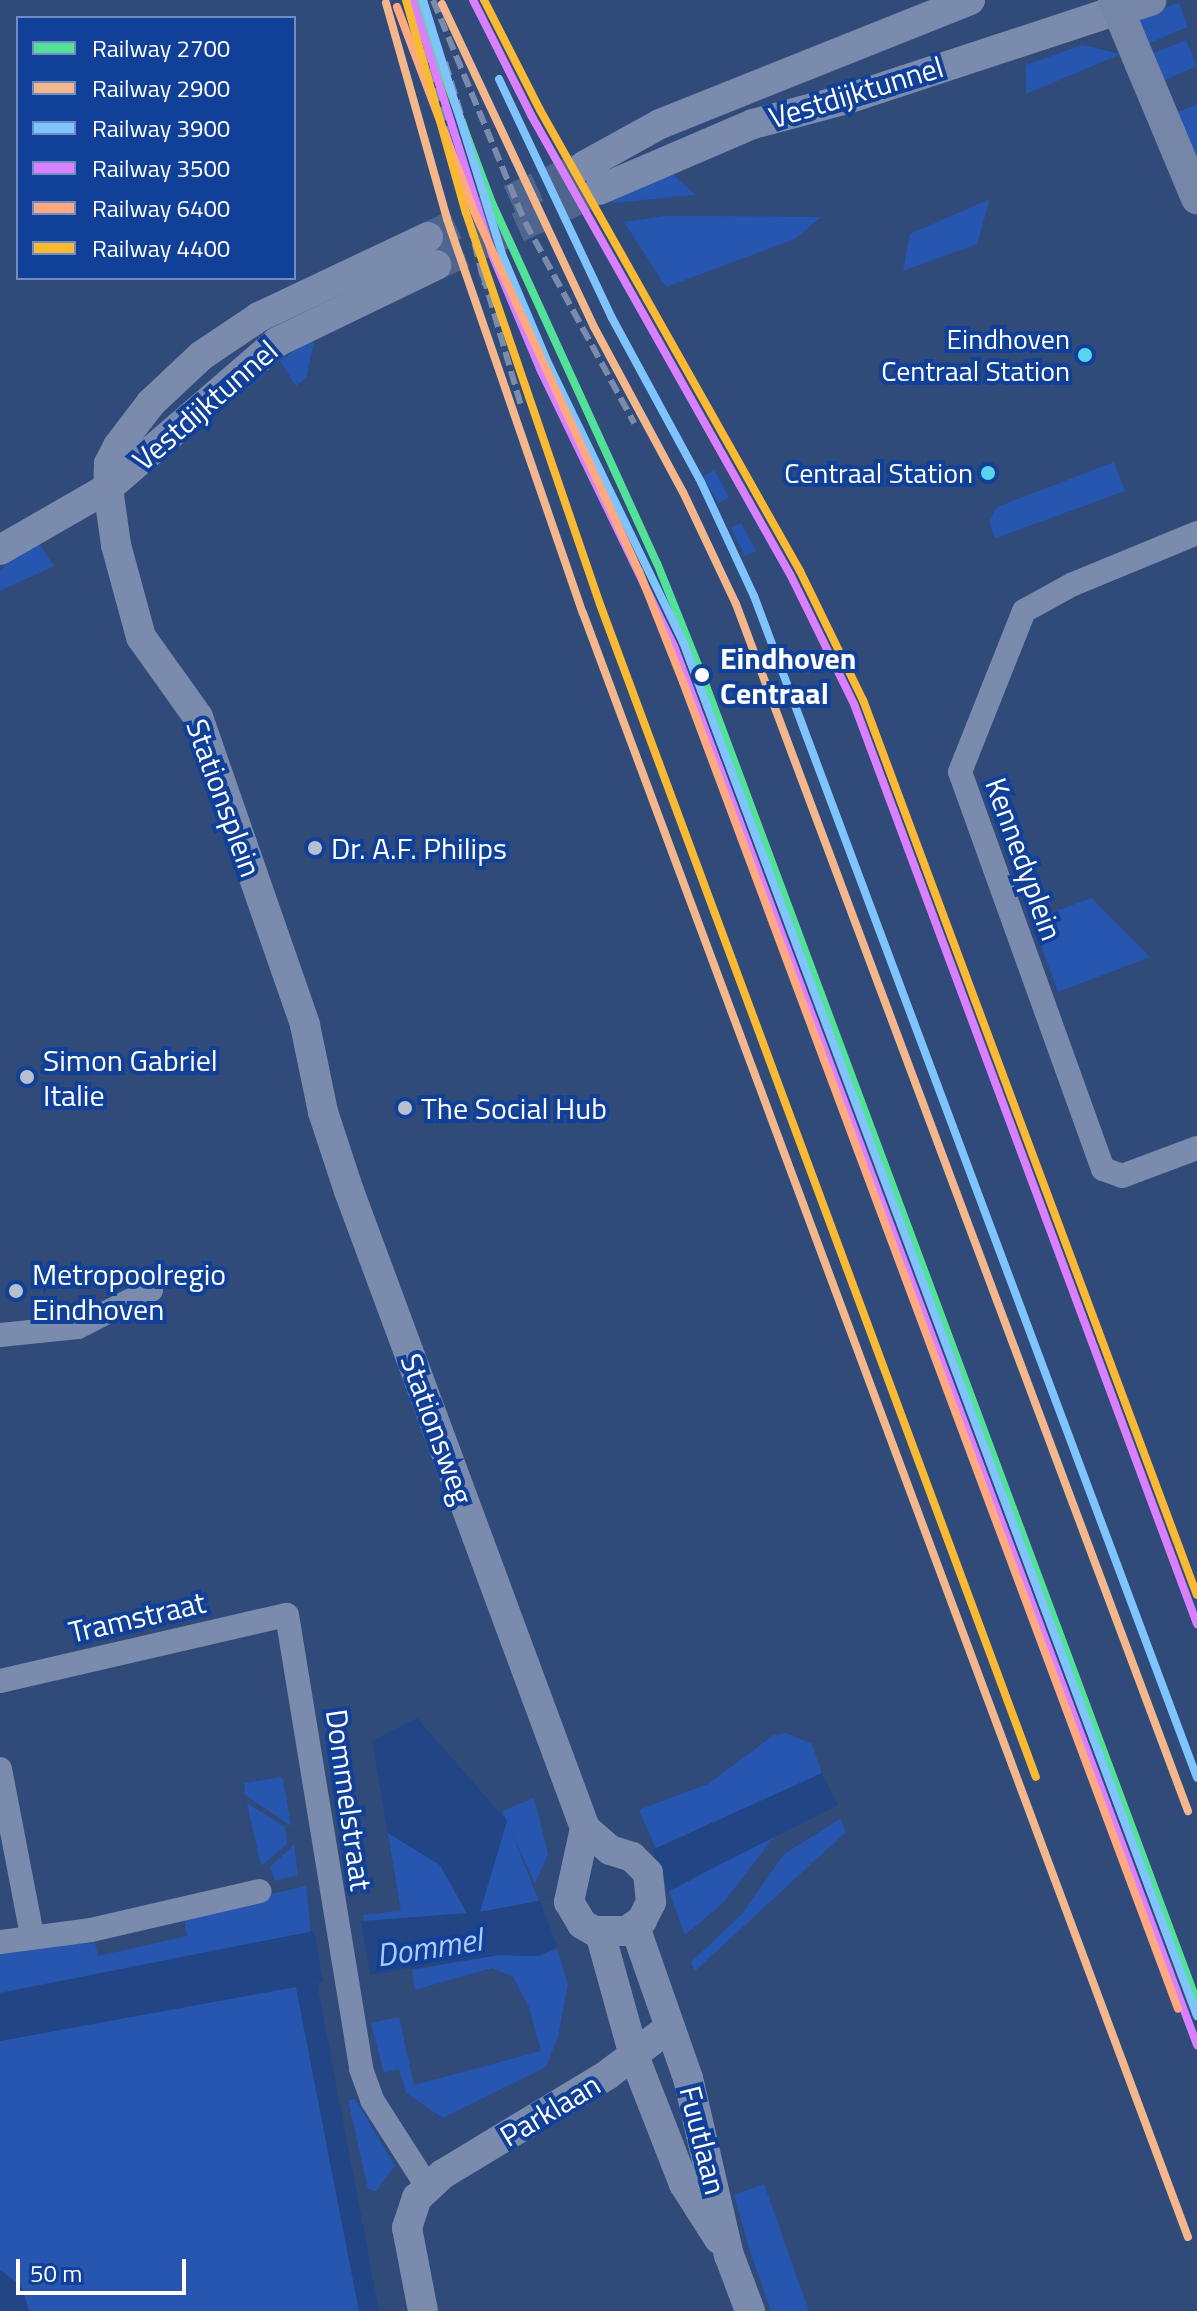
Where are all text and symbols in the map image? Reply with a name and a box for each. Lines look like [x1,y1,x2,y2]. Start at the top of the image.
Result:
legend [16,16,296,280]
text: Railway 2700 [92,30,230,66]
street label: Vestdijktunnel [765,48,947,136]
text: Railway 2900 [92,70,230,106]
text: Railway 3900 [92,110,230,146]
text: Railway 3500 [92,150,230,186]
text: Railway 6400 [92,190,230,226]
text: Railway 4400 [92,230,230,266]
place label: Eindhoven Centraal Station [881,322,1070,388]
street label: Vestdijktunnel [125,332,285,478]
marker: Eindhoven Centraal Station [1077,347,1093,363]
place label: Centraal Station [784,456,973,490]
marker: Centraal Station [980,465,996,481]
place label: Eindhoven Centraal [720,640,856,710]
marker: Eindhoven Centraal [691,664,713,686]
street label: Stationsplein [179,714,269,882]
street label: Kennedyplein [978,773,1070,945]
place label: Dr. A.F. Philips [331,830,507,866]
marker: Dr. A.F. Philips [306,839,324,857]
place label: Simon Gabriel Italie [43,1042,218,1112]
marker: Simon Gabriel Italie [18,1068,36,1086]
place label: The Social Hub [421,1090,607,1126]
marker: The Social Hub [396,1099,414,1117]
place label: Metropoolregio Eindhoven [32,1256,226,1326]
marker: Metropoolregio Eindhoven [7,1282,25,1300]
street label: Stationsweg [393,1349,481,1509]
street label: Tramstraat [65,1584,209,1650]
street label: Dommelstraat [318,1707,380,1893]
water label: Dommel [373,1920,485,1974]
street label: Parklaan [493,2066,607,2154]
street label: Fuutlaan [672,2082,734,2198]
scale bar [20,2243,190,2293]
text: 50 m [30,2255,82,2291]

